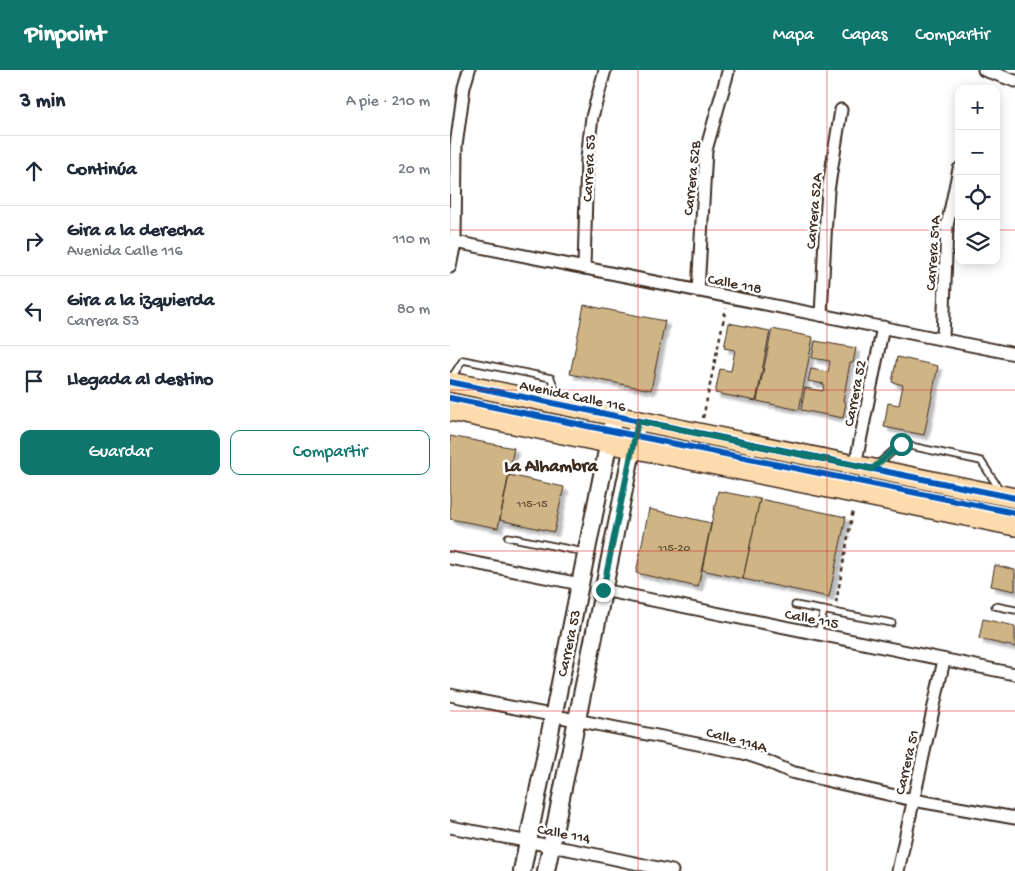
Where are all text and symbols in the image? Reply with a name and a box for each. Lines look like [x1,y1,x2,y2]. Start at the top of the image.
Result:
text: Pinpoint [25,21,106,50]
text: Mapa [773,25,814,46]
text: Capas [842,25,887,46]
text: Compartir [915,25,990,46]
map controls [955,85,1000,265]
button: + [955,85,1000,130]
text: 3 min [20,90,65,115]
text: A pie · 210 m [346,93,430,112]
button: − [955,130,1000,175]
street label: Carrera 53 [579,134,601,202]
street label: Carrera 52B [680,140,706,216]
icon: ahead [20,157,48,185]
text: Continúa [67,159,137,182]
text: 20 m [398,161,430,180]
street label: Carrera 52A [803,171,827,250]
button: locate [955,175,1000,220]
street label: Carrera 51A [922,214,946,291]
text: Gira a la derecha [67,220,204,243]
button: layers [955,220,1000,265]
icon: right [20,227,48,255]
text: 110 m [393,231,430,250]
text: Avenida Calle 116 [67,243,183,262]
street label: Calle 118 [706,271,763,299]
text: Gira a la izquierda [67,290,214,313]
icon: left [20,297,48,325]
text: 80 m [397,301,430,320]
text: Carrera 53 [67,313,139,332]
street label: Carrera 52 [841,359,871,428]
icon: arrive [20,367,48,395]
text: Llegada al destino [67,369,213,392]
street label: Avenida Calle 116 [518,377,628,417]
button: Guardar [20,430,220,475]
button: Compartir [230,430,430,475]
route start [890,433,913,456]
district label: La Alhambra [504,457,599,478]
house number: 115-15 [516,498,547,512]
house number: 115-20 [657,542,690,556]
route end [592,579,615,602]
street label: Calle 115 [783,606,840,634]
street label: Carrera 53 [554,608,586,678]
street label: Calle 114A [704,724,770,758]
street label: Carrera 51 [892,728,924,797]
street label: Calle 114 [536,821,592,849]

